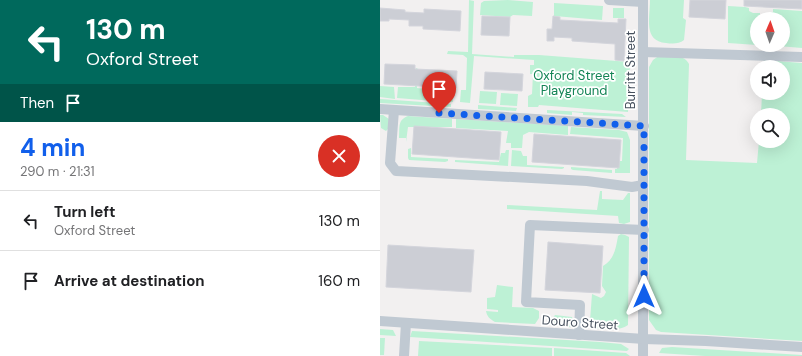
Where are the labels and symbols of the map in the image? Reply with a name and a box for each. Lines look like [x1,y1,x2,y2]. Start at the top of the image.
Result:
north arrow [750,12,790,52]
street label: Burritt Street [622,31,639,109]
park label: Oxford Street Playground [533,67,615,99]
pin [422,72,456,113]
position arrow [623,275,665,317]
street label: Douro Street [541,311,619,334]

